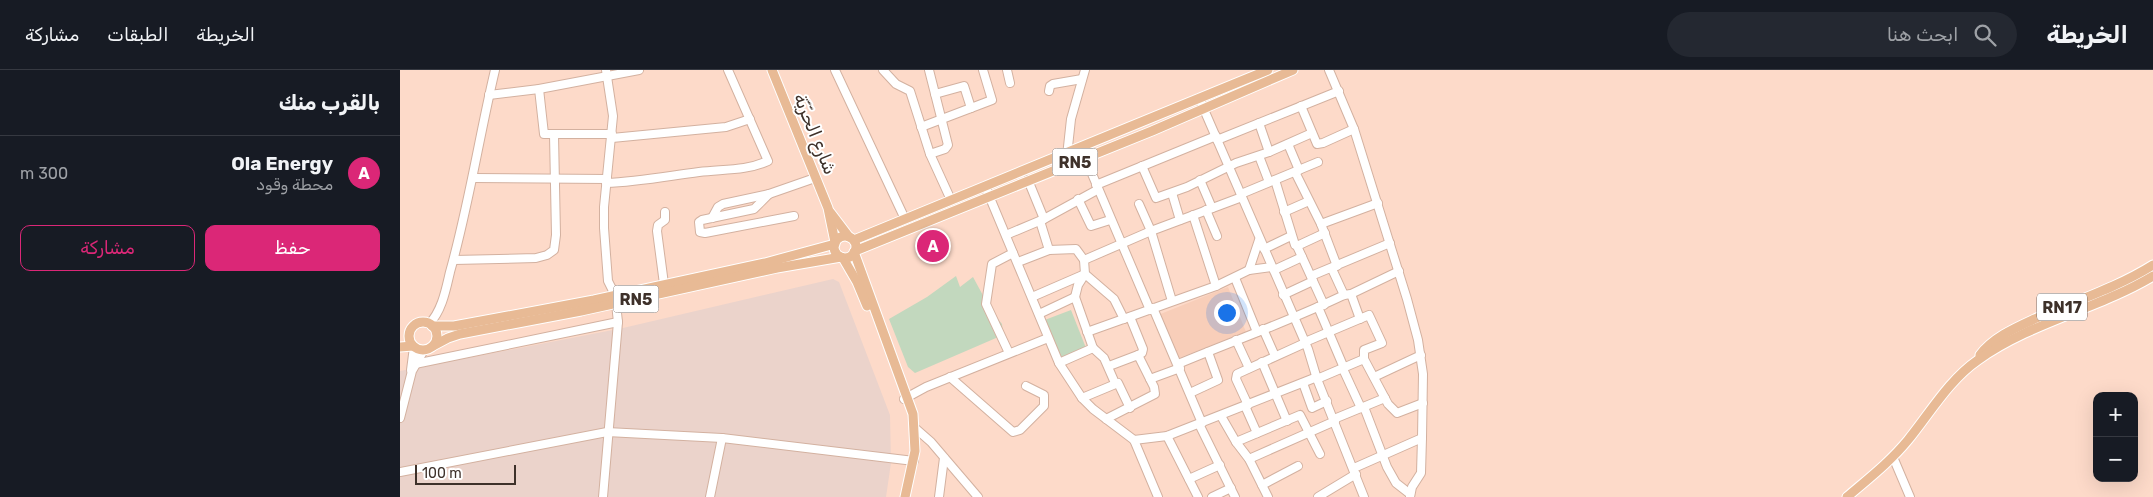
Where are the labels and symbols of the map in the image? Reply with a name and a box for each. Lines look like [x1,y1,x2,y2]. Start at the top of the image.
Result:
street label: شارع الحرّيّة [788,90,841,178]
road number: RN5 [1052,148,1098,175]
pin: A [917,227,949,265]
road number: RN5 [614,285,658,312]
road number: RN17 [2037,293,2087,320]
your location [1214,300,1240,326]
scale bar [415,462,516,485]

